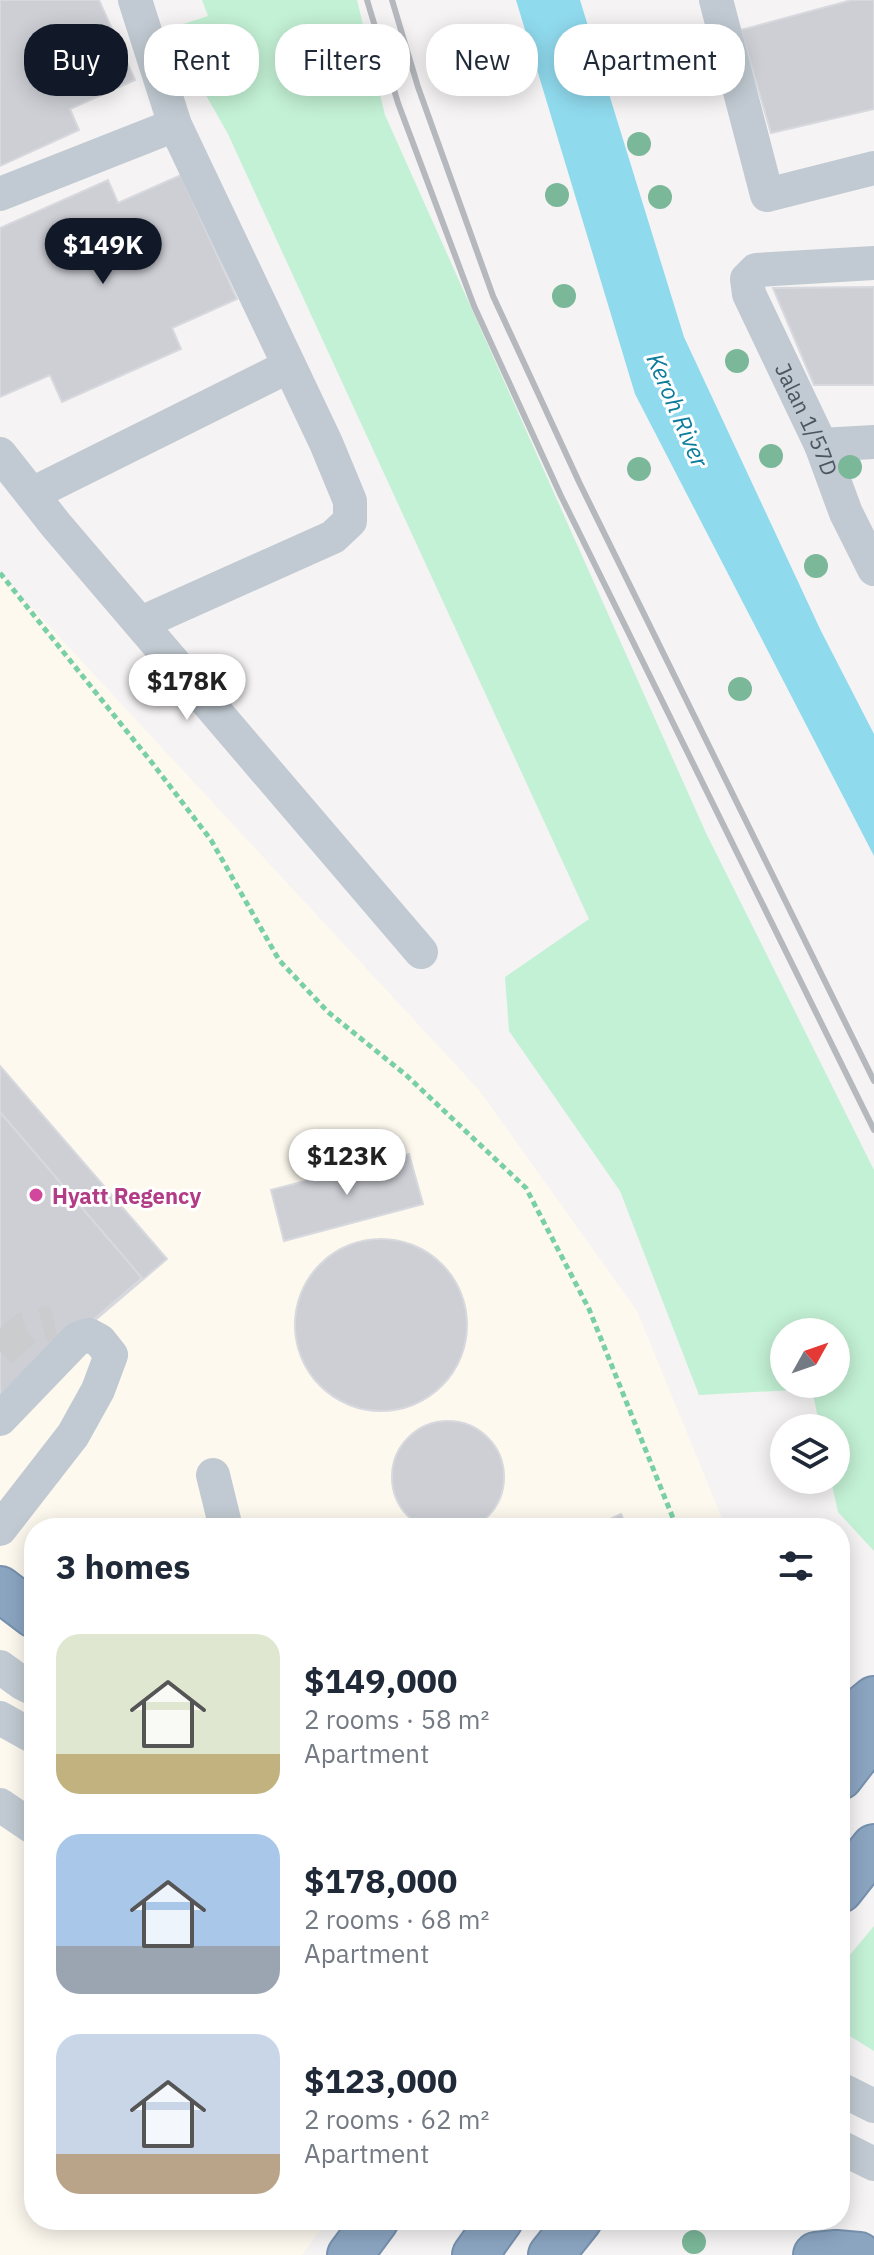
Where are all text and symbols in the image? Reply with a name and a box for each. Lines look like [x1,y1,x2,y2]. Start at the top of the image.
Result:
chip: Buy [24,24,128,96]
chip: Rent [144,24,259,96]
chip: Filters [275,24,410,96]
chip: New [426,24,538,96]
chip: Apartment [554,24,745,96]
pin: $149K [47,218,159,286]
text: $149K [63,227,143,261]
water label: Keroh River [640,348,717,473]
street label: Jalan 1/57D [769,358,845,479]
pin: $178K [131,654,243,722]
text: $178K [147,663,227,697]
pin: $123K [291,1129,403,1197]
text: $123K [307,1138,387,1172]
place label: Hyatt Regency [52,1181,201,1210]
marker: Hyatt Regency [27,1186,45,1204]
north arrow [770,1318,850,1398]
map controls [770,1318,850,1494]
button: layers [770,1414,850,1494]
text: 3 homes [56,1544,191,1588]
icon: filters [774,1544,818,1588]
text: $149,000 [304,1658,457,1702]
icon: home [120,1666,216,1762]
text: 2 rooms · 58 m² [304,1702,489,1736]
text: Apartment [304,1736,429,1770]
text: $178,000 [304,1858,457,1902]
icon: home [120,1866,216,1962]
text: 2 rooms · 68 m² [304,1902,489,1936]
text: Apartment [304,1936,429,1970]
text: $123,000 [304,2058,457,2102]
icon: home [120,2066,216,2162]
text: 2 rooms · 62 m² [304,2102,489,2136]
text: Apartment [304,2136,429,2170]

